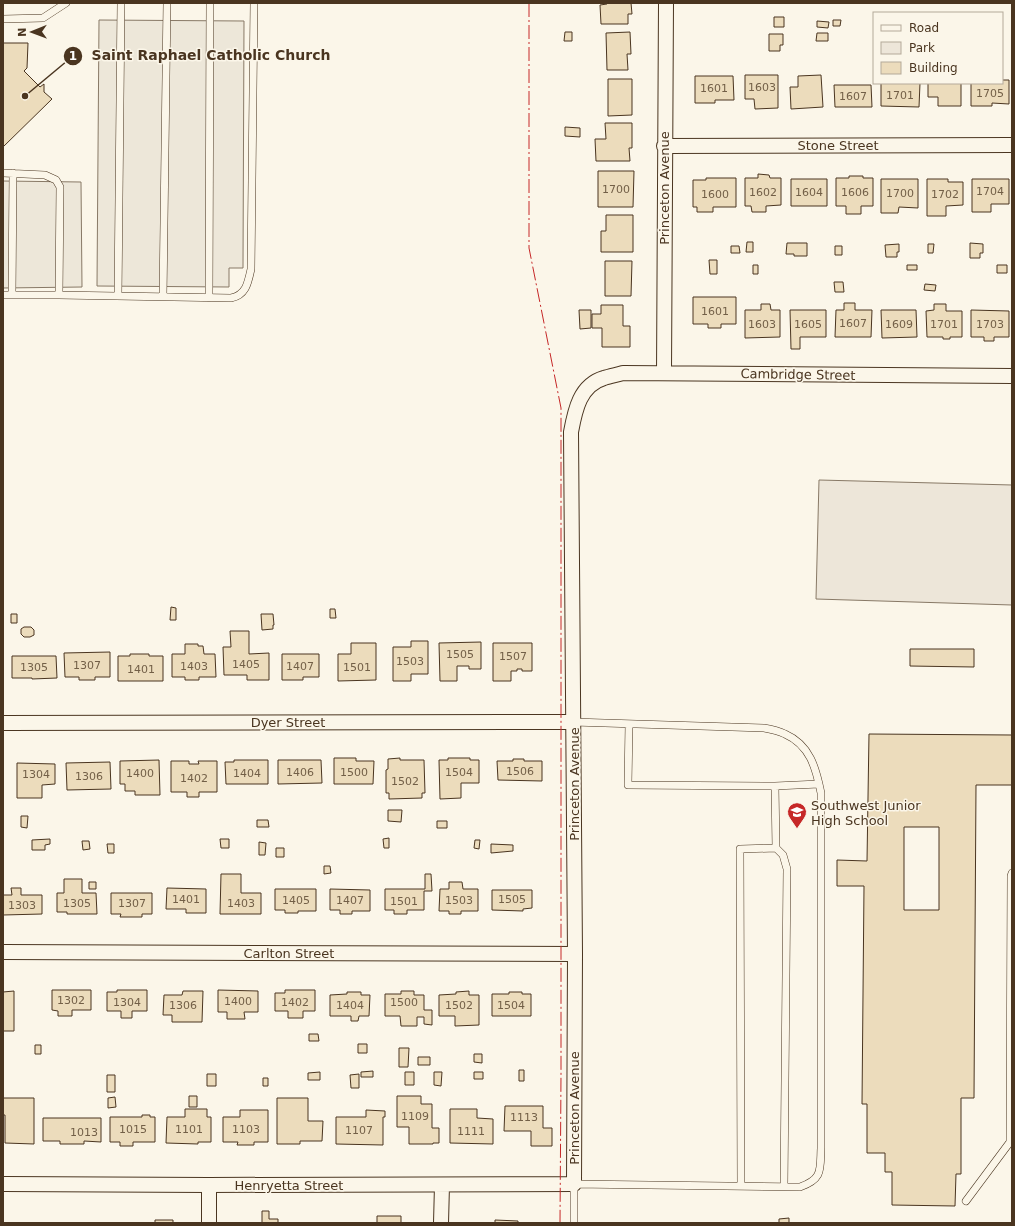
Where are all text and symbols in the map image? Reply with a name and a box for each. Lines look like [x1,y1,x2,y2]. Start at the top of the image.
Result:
north arrow [12,12,52,52]
legend [873,12,1003,84]
text: Road [909,21,939,35]
text: N [16,27,29,37]
text: Park [909,41,935,55]
callout: Saint Raphael Catholic Church [63,43,338,69]
text: Saint Raphael Catholic Church [92,47,330,63]
text: 1 [69,49,77,63]
text: Building [909,61,958,75]
house number: 1603 [748,81,776,94]
house number: 1601 [700,82,728,95]
house number: 1705 [976,87,1004,100]
house number: 1701 [886,89,914,102]
house number: 1607 [839,90,867,103]
street label: Princeton Avenue [657,131,672,245]
street label: Stone Street [797,138,879,153]
house number: 1700 [602,183,630,196]
house number: 1704 [976,185,1004,198]
house number: 1602 [749,186,777,199]
house number: 1604 [795,186,823,199]
house number: 1606 [841,186,869,199]
house number: 1700 [886,187,914,200]
house number: 1600 [701,188,729,201]
house number: 1702 [931,188,959,201]
house number: 1601 [701,305,729,318]
house number: 1607 [839,317,867,330]
house number: 1603 [748,318,776,331]
house number: 1605 [794,318,822,331]
house number: 1609 [885,318,913,331]
house number: 1701 [930,318,958,331]
house number: 1703 [976,318,1004,331]
street label: Cambridge Street [740,366,856,383]
house number: 1505 [446,648,474,661]
house number: 1507 [499,650,527,663]
house number: 1503 [396,655,424,668]
house number: 1405 [232,658,260,671]
house number: 1307 [73,659,101,672]
house number: 1403 [180,660,208,673]
house number: 1407 [286,660,314,673]
house number: 1305 [20,661,48,674]
house number: 1501 [343,661,371,674]
house number: 1401 [127,663,155,676]
street label: Dyer Street [251,715,325,730]
street label: Princeton Avenue [567,727,582,841]
house number: 1506 [506,765,534,778]
house number: 1406 [286,766,314,779]
house number: 1500 [340,766,368,779]
house number: 1504 [445,766,473,779]
house number: 1400 [126,767,154,780]
house number: 1404 [233,767,261,780]
house number: 1304 [22,768,50,781]
house number: 1306 [75,770,103,783]
house number: 1402 [180,772,208,785]
house number: 1502 [391,775,419,788]
place label: Southwest Junior High School [811,798,921,828]
school or university icon: Southwest Junior High School [786,801,808,829]
house number: 1401 [172,893,200,906]
house number: 1505 [498,893,526,906]
house number: 1405 [282,894,310,907]
house number: 1407 [336,894,364,907]
house number: 1503 [445,894,473,907]
house number: 1501 [390,895,418,908]
house number: 1305 [63,897,91,910]
house number: 1307 [118,897,146,910]
house number: 1403 [227,897,255,910]
house number: 1303 [8,899,36,912]
street label: Carlton Street [244,946,334,961]
house number: 1302 [57,994,85,1007]
house number: 1400 [224,995,252,1008]
house number: 1304 [113,996,141,1009]
house number: 1402 [281,996,309,1009]
house number: 1500 [390,996,418,1009]
house number: 1306 [169,999,197,1012]
house number: 1404 [336,999,364,1012]
house number: 1502 [445,999,473,1012]
house number: 1504 [497,999,525,1012]
street label: Princeton Avenue [567,1051,582,1165]
house number: 1109 [401,1110,429,1123]
house number: 1113 [510,1111,538,1124]
house number: 1015 [119,1123,147,1136]
house number: 1101 [175,1123,203,1136]
house number: 1103 [232,1123,260,1136]
house number: 1107 [345,1124,373,1137]
house number: 1111 [457,1125,485,1138]
house number: 1013 [70,1126,98,1139]
street label: Henryetta Street [235,1178,343,1193]

